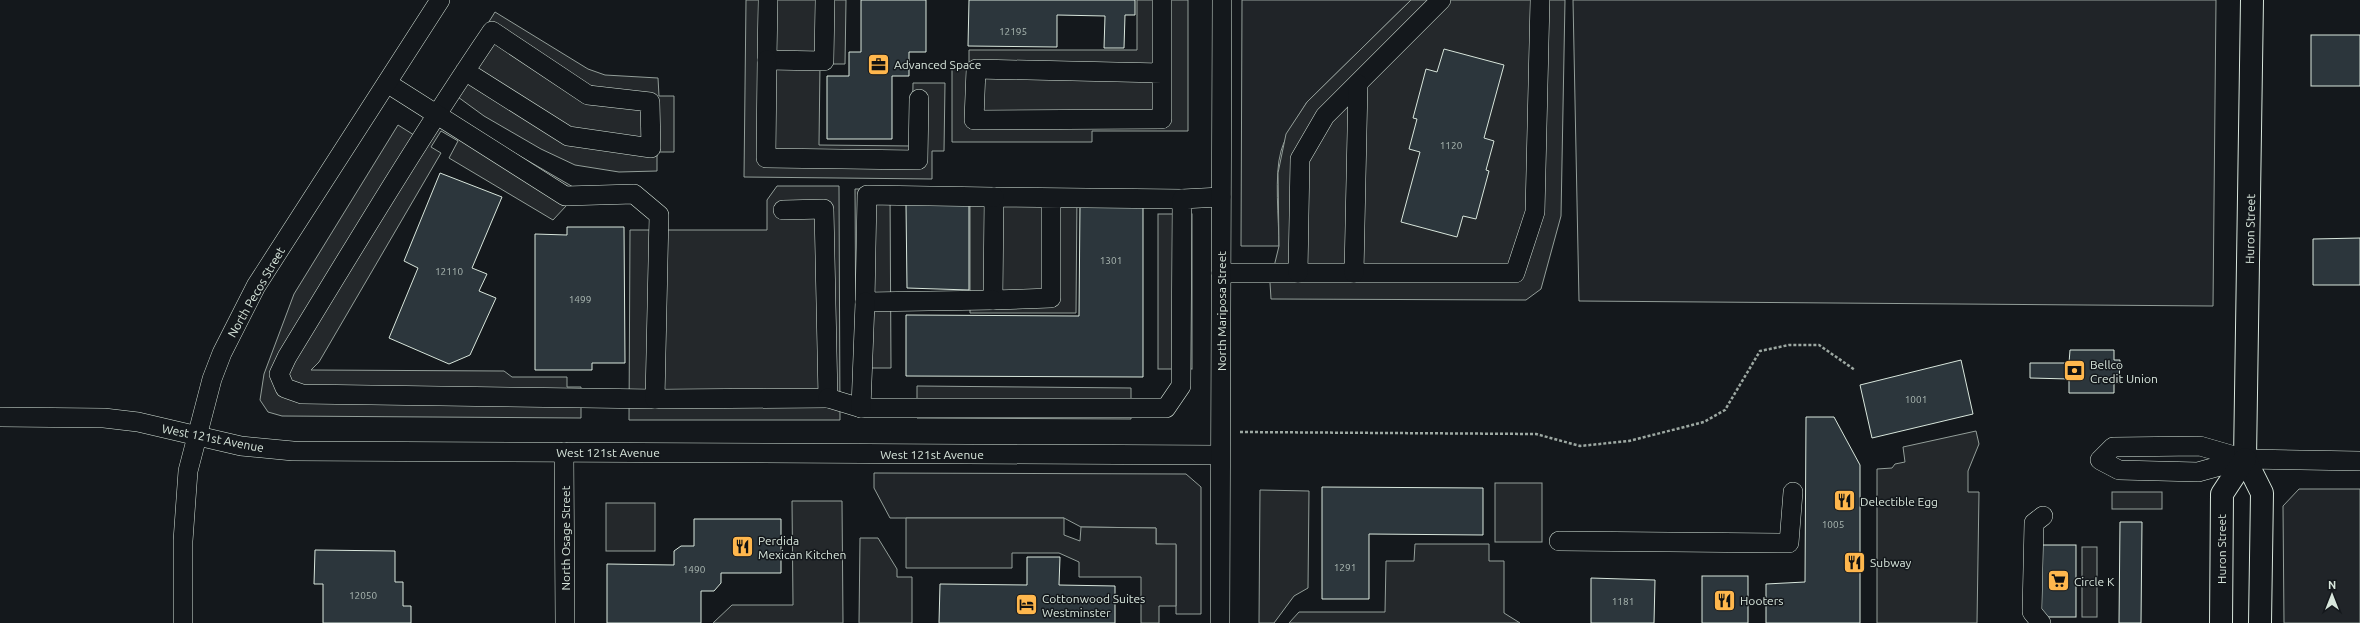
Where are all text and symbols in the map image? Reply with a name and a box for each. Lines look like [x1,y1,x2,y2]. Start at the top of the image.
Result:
house number: 12195 [999,26,1027,37]
office icon: Advanced Space [866,51,892,77]
place label: Advanced Space [894,58,981,71]
house number: 1120 [1440,140,1463,151]
street label: Huron Street [2243,194,2257,264]
street label: North Pecos Street [225,244,287,339]
street label: North Mariposa Street [1215,251,1228,371]
house number: 1301 [1100,255,1122,266]
house number: 12110 [435,266,463,277]
house number: 1499 [569,294,591,305]
bank icon: Bellco Credit Union [2062,358,2088,384]
place label: Bellco Credit Union [2090,358,2158,385]
house number: 1001 [1905,394,1927,405]
street label: West 121st Avenue [161,422,265,454]
street label: West 121st Avenue [556,446,660,459]
street label: West 121st Avenue [880,448,984,461]
street label: North Osage Street [559,485,572,590]
restaurant icon: Delectible Egg [1832,488,1858,514]
place label: Delectible Egg [1860,495,1938,508]
street label: Huron Street [2215,514,2228,584]
house number: 1005 [1822,519,1844,530]
restaurant icon: Perdida Mexican Kitchen [730,534,756,560]
place label: Perdida Mexican Kitchen [758,534,846,561]
restaurant icon: Subway [1842,549,1868,575]
place label: Subway [1870,556,1912,569]
house number: 1291 [1334,562,1356,573]
house number: 1490 [683,564,706,575]
supermarket icon: Circle K [2046,568,2072,594]
place label: Circle K [2074,575,2115,588]
north arrow [2312,575,2352,615]
text: N [2328,579,2336,591]
restaurant icon: Hooters [1712,587,1738,613]
house number: 12050 [349,590,377,601]
hotel icon: Cottonwood Suites Westminster [1014,592,1040,618]
place label: Cottonwood Suites Westminster [1042,592,1145,619]
place label: Hooters [1740,594,1783,607]
house number: 1181 [1612,596,1634,607]

